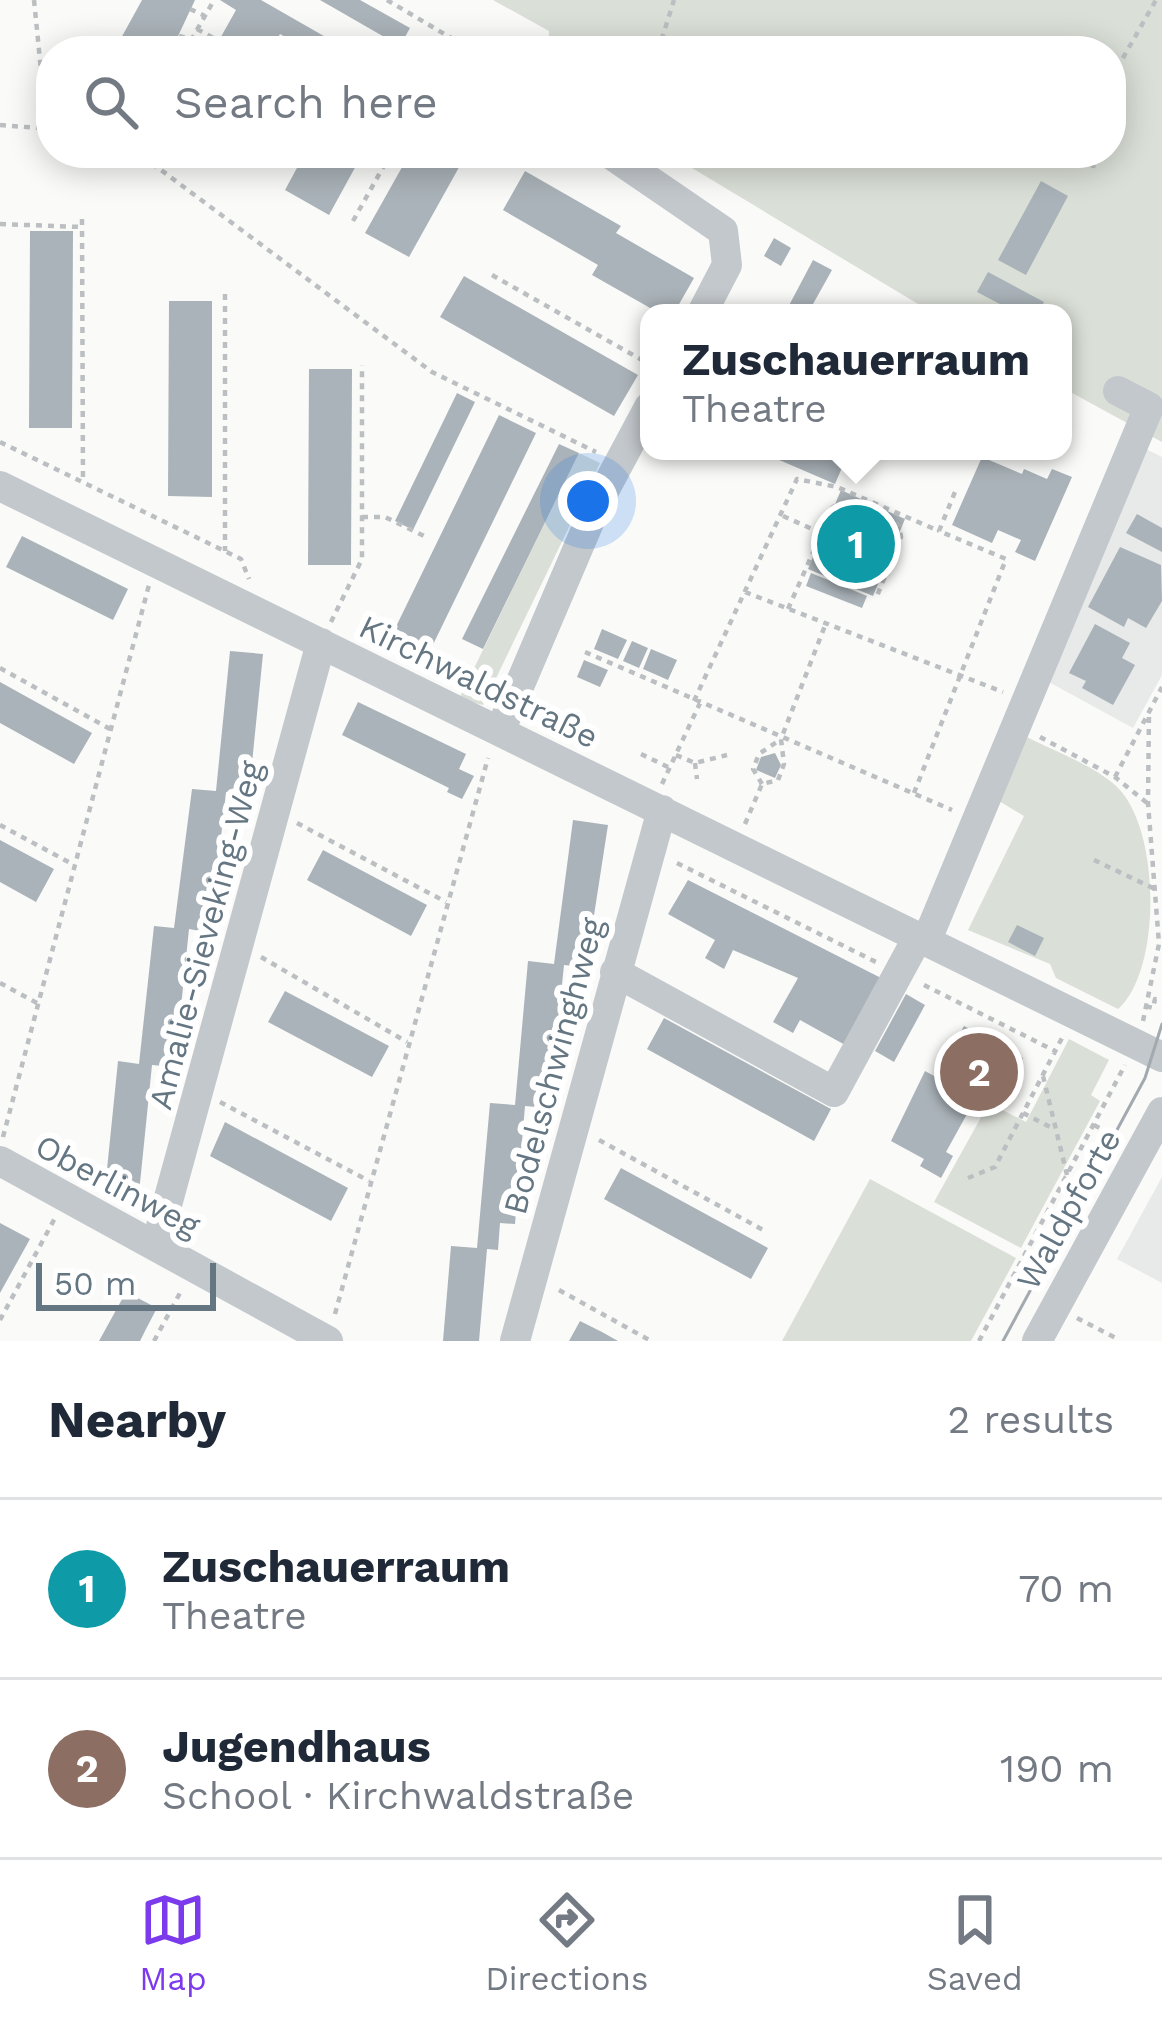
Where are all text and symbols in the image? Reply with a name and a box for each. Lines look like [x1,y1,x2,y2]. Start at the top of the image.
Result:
search box [36,36,1126,168]
icon: search [78,69,144,135]
text: Search here [174,76,438,129]
popup [640,304,1072,460]
text: Zuschauerraum [682,333,1030,386]
text: Theatre [682,386,827,431]
your location [558,471,618,531]
pin: 1 [817,499,895,589]
street label: Kirchwaldstraße [353,607,605,756]
street label: Amalie-Sieveking-Weg [140,756,271,1113]
street label: Bodelschwinghweg [495,913,612,1219]
pin: 2 [940,1027,1018,1117]
street label: Waldpforte [1008,1122,1129,1296]
street label: Oberlinweg [29,1126,207,1245]
scale bar [36,1257,216,1310]
text: 50 m [54,1264,136,1303]
text: Nearby [48,1390,226,1449]
text: 2 results [948,1397,1114,1442]
text: Zuschauerraum [162,1540,510,1593]
text: 1 [79,1566,95,1611]
text: 70 m [1018,1566,1114,1611]
text: Theatre [162,1593,307,1638]
text: Jugendhaus [162,1720,431,1773]
text: 2 [75,1746,99,1791]
text: 190 m [1000,1746,1114,1791]
text: School · Kirchwaldstraße [162,1773,634,1818]
tab: Map [139,1887,207,1998]
tab: Directions [485,1887,648,1998]
tab: Saved [927,1887,1023,1998]

